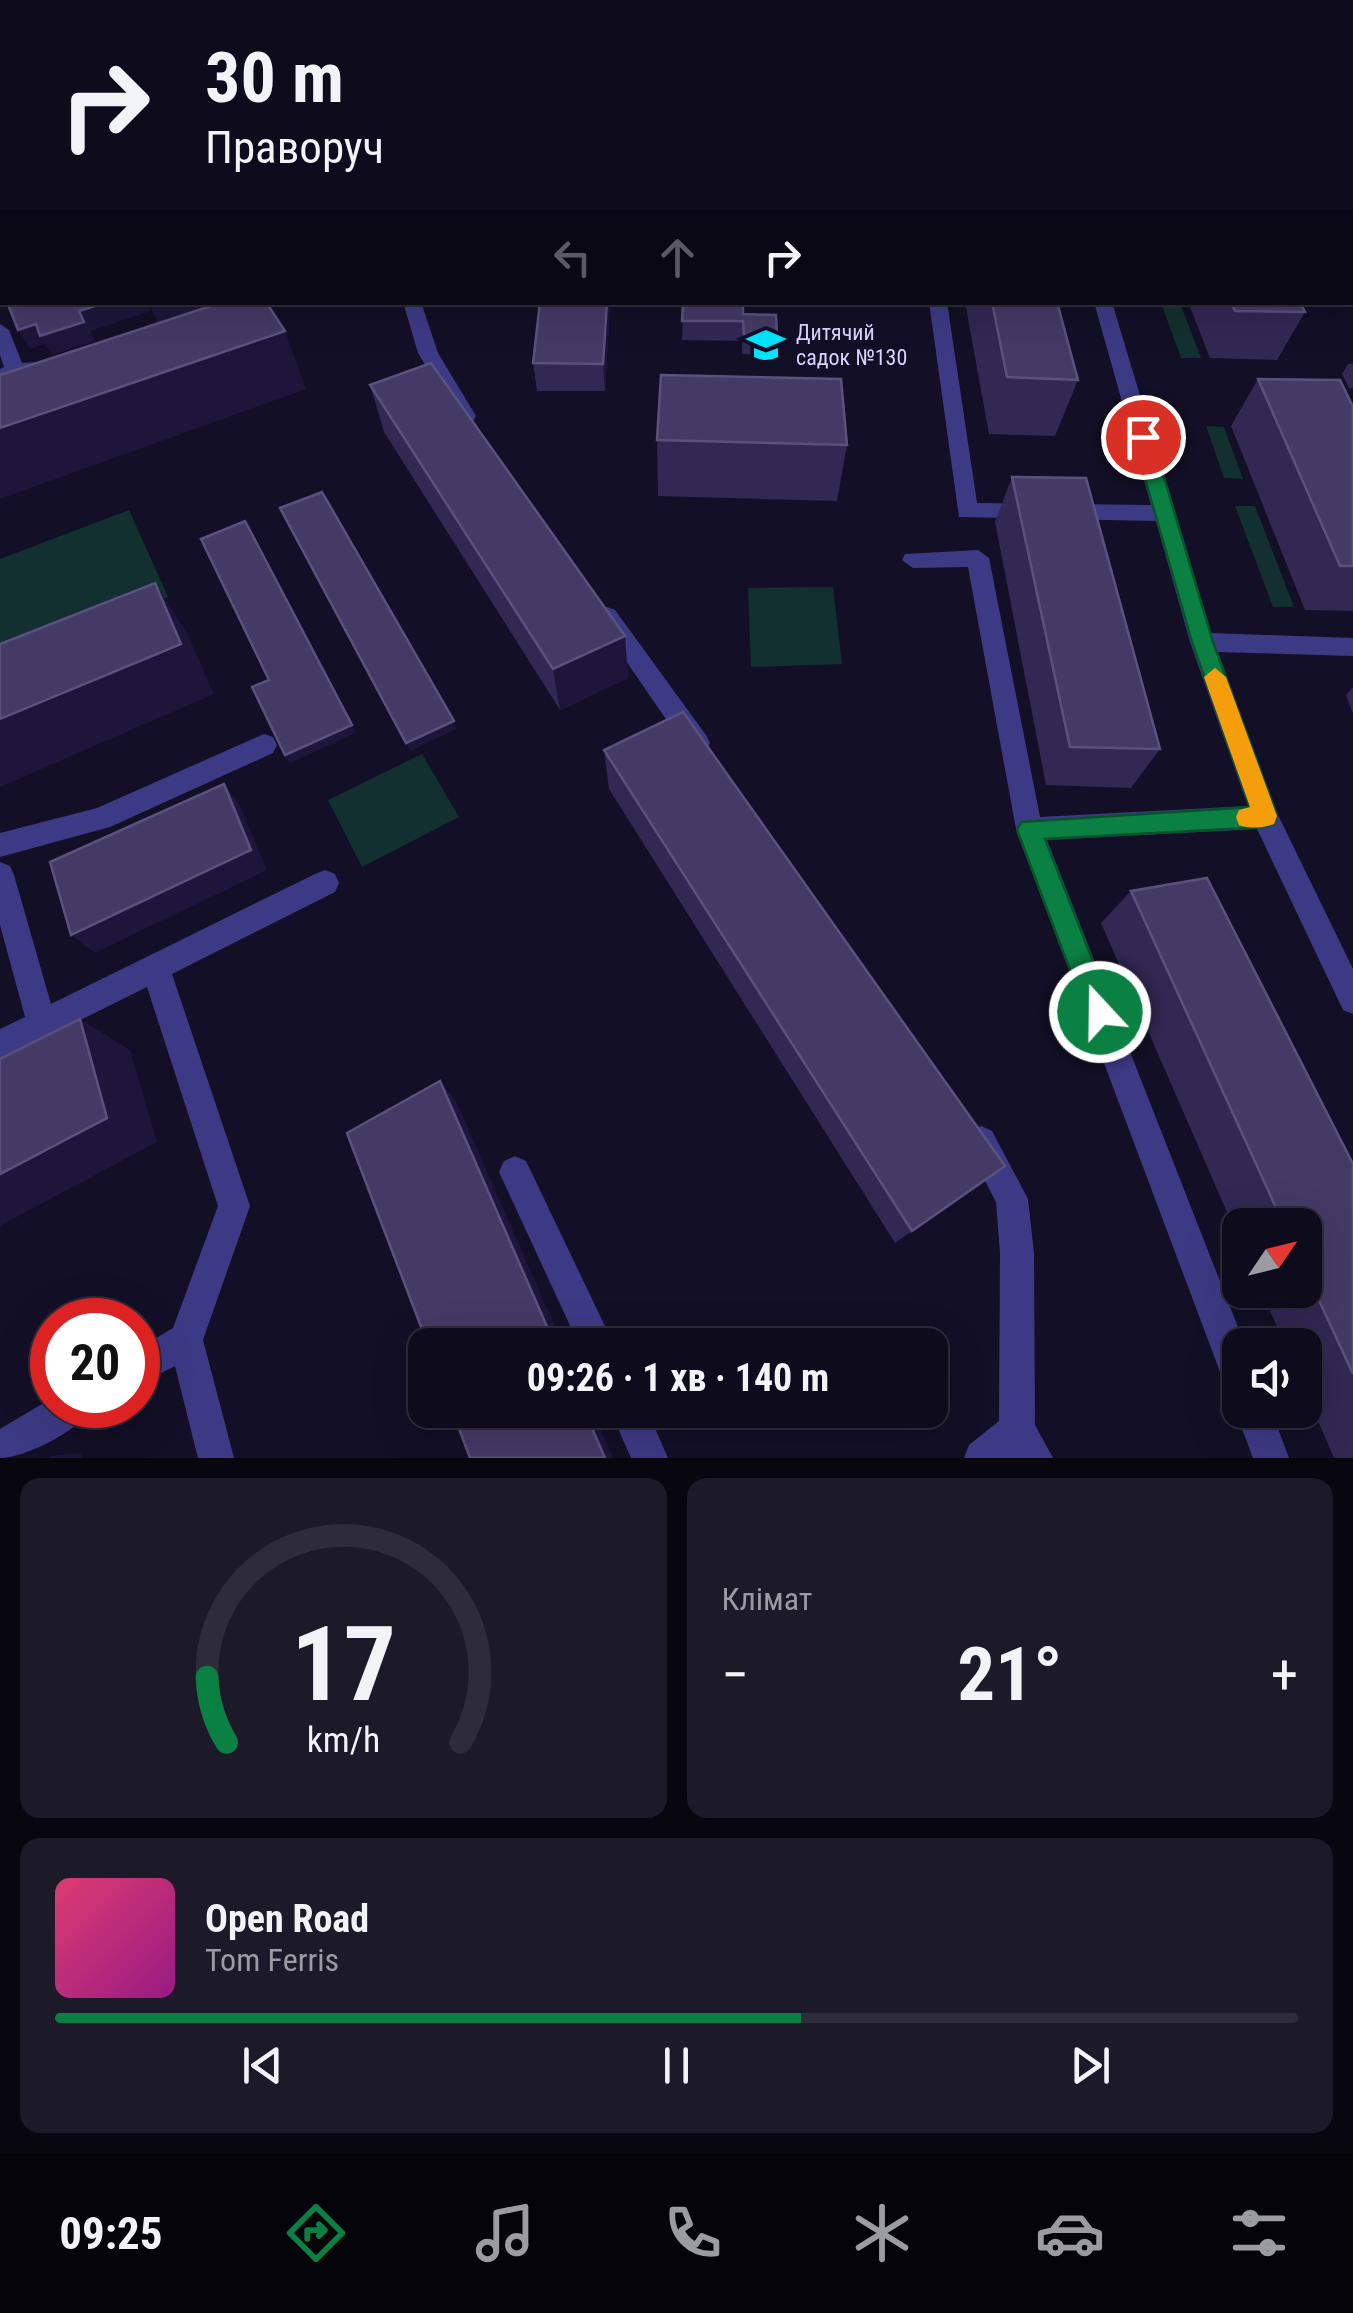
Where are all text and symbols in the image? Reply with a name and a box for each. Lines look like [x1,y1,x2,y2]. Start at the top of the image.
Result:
text: 30 m [205,37,344,119]
icon: right [40,40,170,170]
text: Праворуч [205,121,384,174]
icon: left [545,230,600,285]
icon: ahead [650,230,705,285]
icon: right [755,230,810,285]
place label: Дитячий садок №130 [796,320,907,370]
school or university icon: Дитячий садок №130 [745,324,787,366]
pin [1101,395,1186,480]
icon: arrive [1116,410,1171,465]
position arrow [1048,960,1152,1064]
north arrow [1222,1208,1322,1308]
map controls [1222,1208,1322,1428]
speed limit sign: 20 [30,1298,160,1428]
button: sound [1222,1328,1322,1428]
text: 09:26 · 1 хв · 140 m [527,1356,829,1400]
text: Клімат [722,1580,812,1618]
text: 17 [291,1604,396,1725]
text: 21° [957,1630,1062,1718]
text: − [722,1643,749,1707]
text: + [1271,1643,1298,1707]
text: km/h [306,1719,380,1761]
text: Open Road [205,1897,369,1941]
text: Tom Ferris [205,1941,339,1979]
icon: previous [235,2038,290,2093]
icon: pause [649,2038,704,2093]
icon: next [1063,2038,1118,2093]
icon: directions [281,2198,351,2268]
icon: music [470,2198,540,2268]
icon: phone [658,2198,728,2268]
icon: climate [847,2198,917,2268]
icon: car [1035,2198,1105,2268]
icon: filters [1224,2198,1294,2268]
text: 09:25 [59,2207,163,2260]

